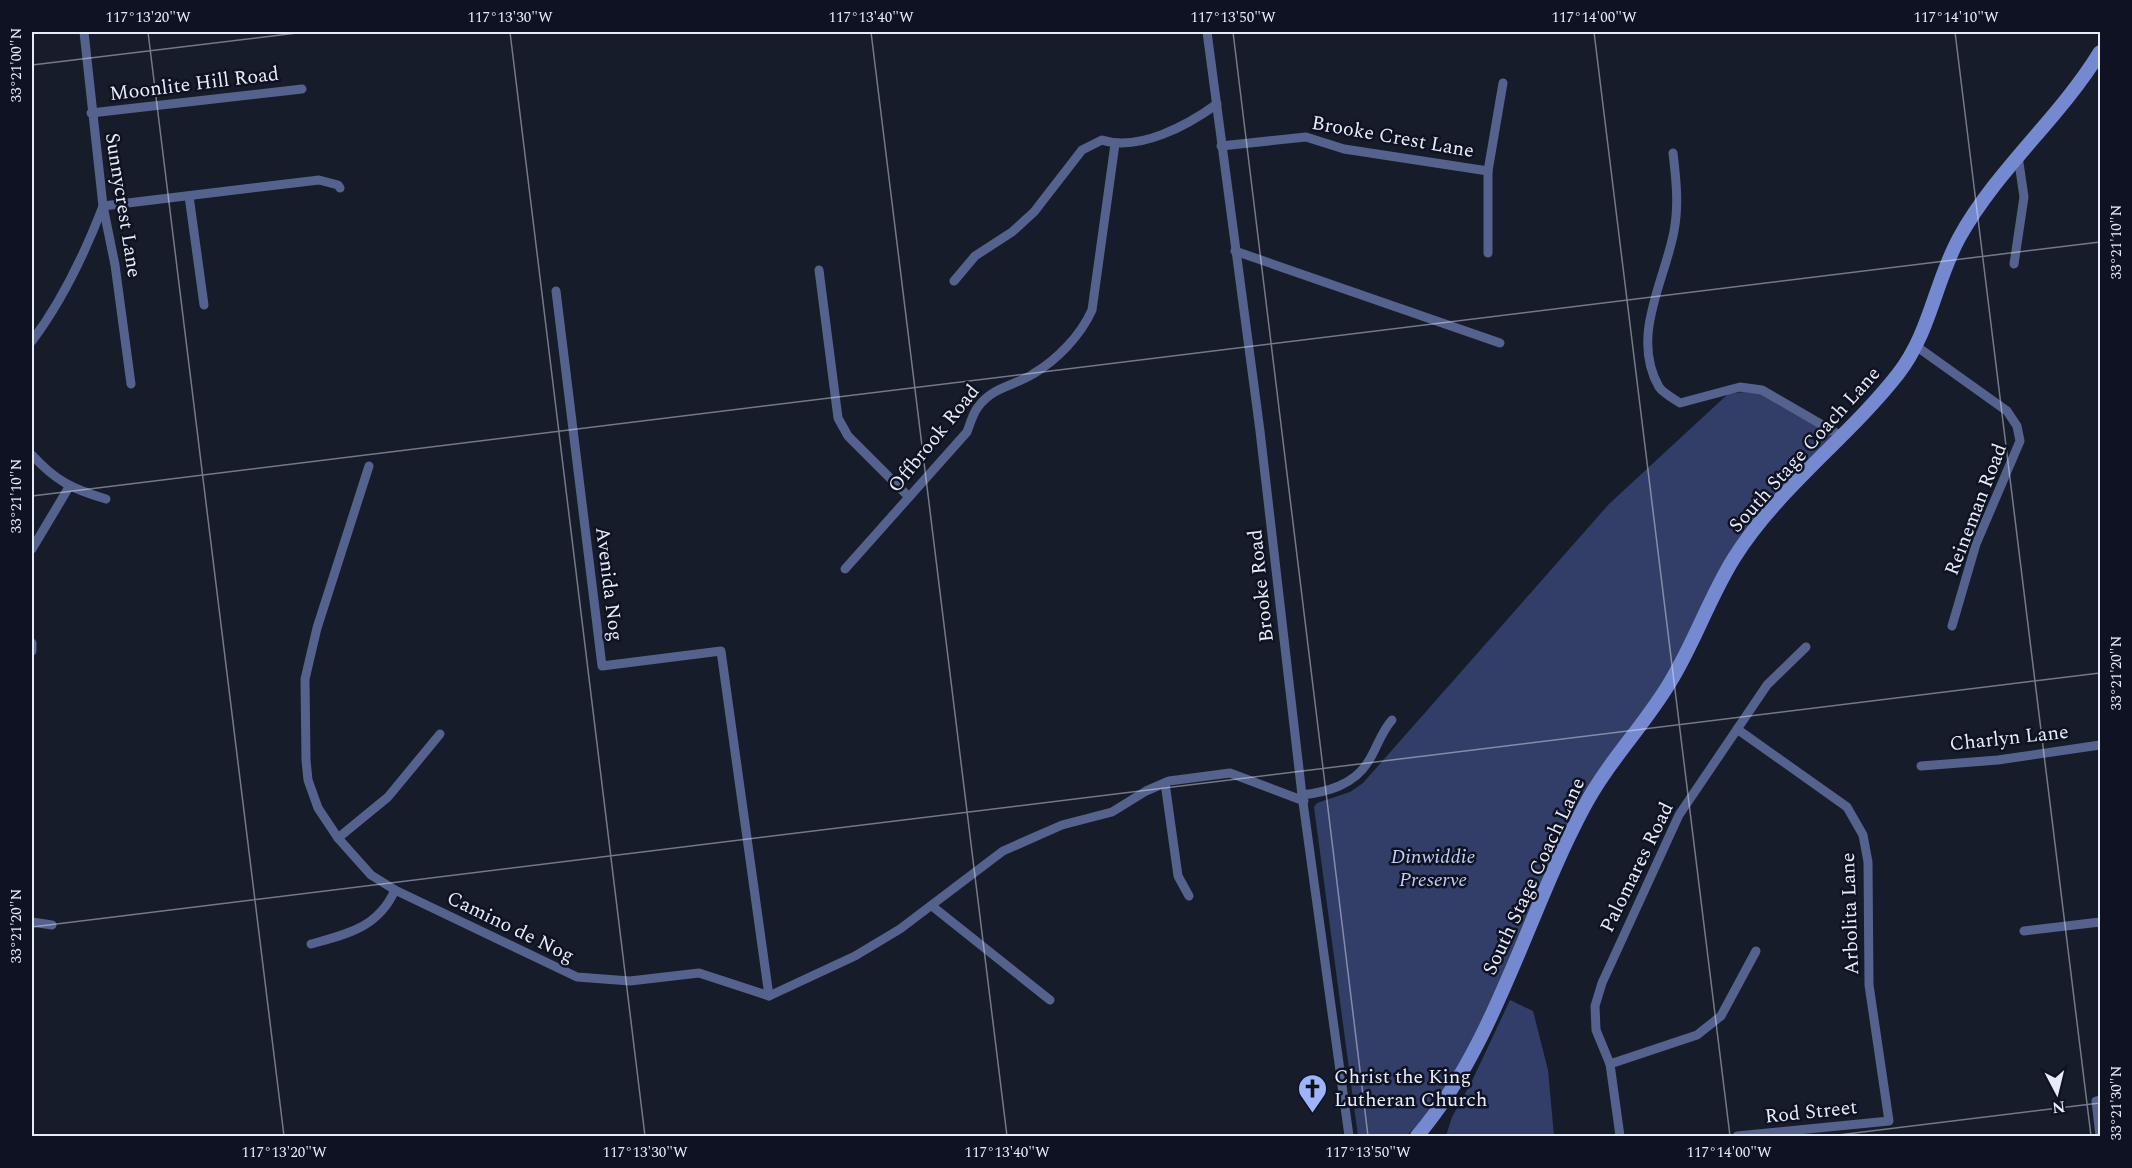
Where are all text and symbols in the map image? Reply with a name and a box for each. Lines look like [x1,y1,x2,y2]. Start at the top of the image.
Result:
text: 117°13'20"W [105,6,191,29]
text: 117°13'30"W [467,6,553,29]
text: 117°13'40"W [828,6,914,29]
text: 117°13'50"W [1190,6,1276,29]
text: 117°14'00"W [1551,6,1637,29]
text: 117°14'10"W [1913,6,1999,29]
text: 33°21'00"N [5,27,28,103]
street label: Moonlite Hill Road [108,59,281,109]
street label: Brooke Crest Lane [1309,108,1477,166]
street label: Sunnycrest Lane [97,131,149,280]
text: 33°21'10"N [2105,204,2128,280]
street label: South Stage Coach Lane [1722,360,1888,540]
street label: Offbrook Road [881,378,987,499]
street label: Reineman Road [1937,439,2015,580]
text: 33°21'10"N [5,458,28,534]
street label: Avenida Nog [587,525,631,643]
street label: Brooke Road [1240,528,1282,644]
text: 33°21'20"N [2105,635,2128,711]
street label: Charlyn Lane [1948,717,2070,759]
street label: South Stage Coach Lane [1475,773,1593,980]
street label: Palomares Road [1592,797,1681,938]
park label: Dinwiddie Preserve [1391,842,1475,895]
street label: Arbolita Lane [1833,852,1867,976]
street label: Camino de Nog [442,883,579,971]
text: 33°21'20"N [5,888,28,964]
place label: Christ the King Lutheran Church [1334,1062,1487,1115]
north arrow [2027,1063,2087,1123]
text: 33°21'30"N [2105,1065,2128,1141]
church icon: Christ the King Lutheran Church [1297,1072,1329,1114]
street label: Rod Street [1763,1092,1859,1132]
text: N [2051,1094,2067,1120]
text: 117°13'20"W [241,1141,327,1164]
text: 117°13'30"W [602,1141,688,1164]
text: 117°13'40"W [964,1141,1050,1164]
text: 117°13'50"W [1325,1141,1411,1164]
text: 117°14'00"W [1686,1141,1772,1164]

